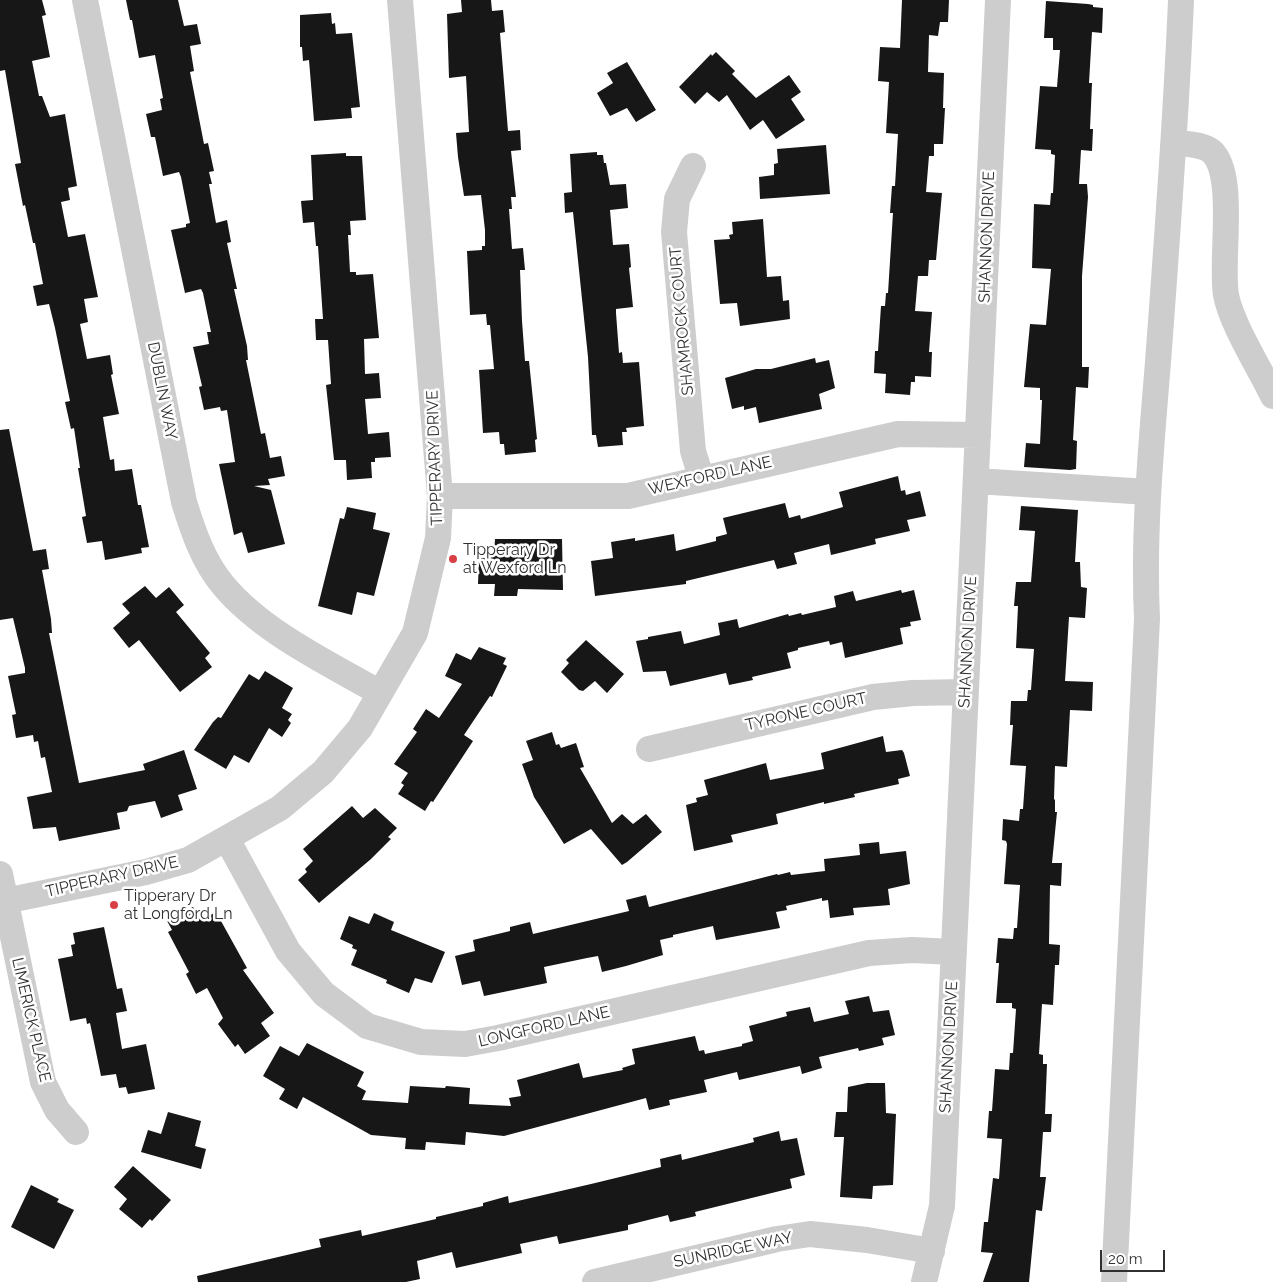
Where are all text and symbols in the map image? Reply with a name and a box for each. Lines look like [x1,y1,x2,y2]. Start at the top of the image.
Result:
street label: SHANNON DRIVE [975,171,999,303]
street label: SHAMROCK COURT [666,246,698,396]
street label: DUBLIN WAY [143,340,181,442]
street label: TIPPERARY DRIVE [423,390,447,526]
street label: WEXFORD LANE [646,452,774,500]
place label: Tipperary Dr at Wexford Ln [463,540,567,578]
marker: Tipperary Dr at Wexford Ln [447,553,459,565]
street label: SHANNON DRIVE [955,576,981,708]
street label: TYRONE COURT [744,689,868,735]
street label: TIPPERARY DRIVE [44,852,180,902]
place label: Tipperary Dr at Longford Ln [124,886,233,924]
marker: Tipperary Dr at Longford Ln [108,899,120,911]
street label: LIMERICK PLACE [7,956,55,1084]
street label: SHANNON DRIVE [936,981,962,1113]
street label: LONGFORD LANE [477,1003,611,1051]
street label: SUNRIDGE WAY [672,1228,794,1272]
scale bar [1103,1240,1168,1272]
text: 20 m [1108,1250,1143,1268]

